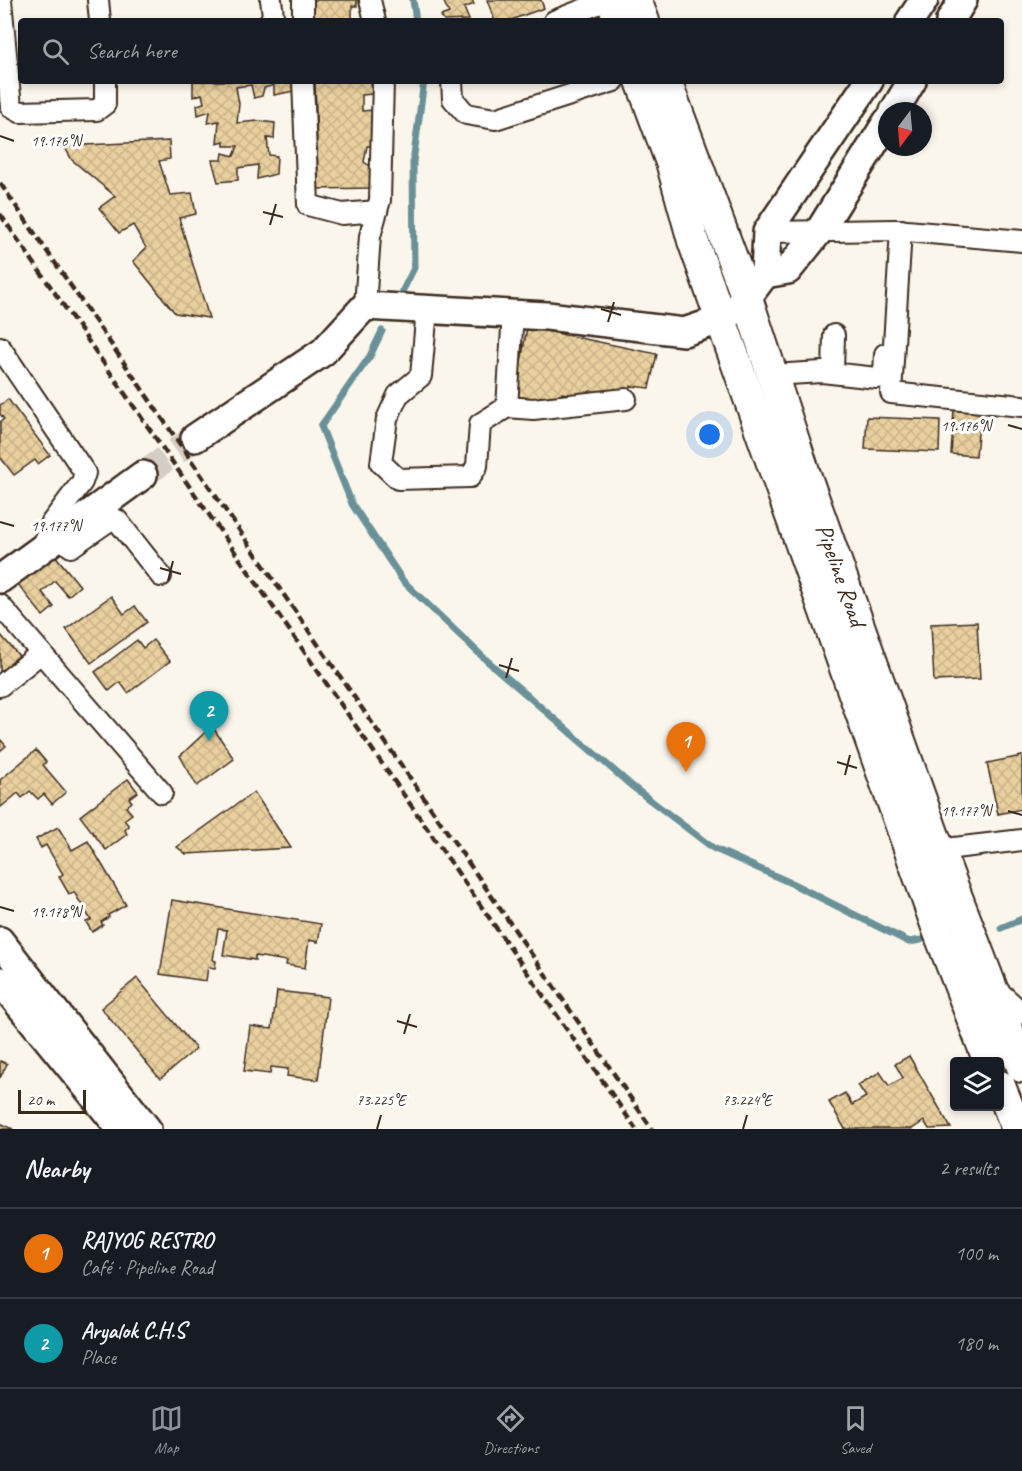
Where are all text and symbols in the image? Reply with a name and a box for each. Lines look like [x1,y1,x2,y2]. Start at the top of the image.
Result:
search box [18,18,1004,84]
icon: search [39,35,72,68]
text: Search here [87,37,177,65]
north arrow [878,102,932,156]
text: 19.176°N [31,132,84,151]
text: 19.176°N [941,417,994,436]
your location [695,420,724,449]
text: 19.177°N [31,517,84,536]
street label: Pipeline Road [809,520,874,633]
pin: 2 [190,692,228,741]
pin: 1 [666,722,706,772]
text: 19.177°N [941,802,994,821]
text: 19.178°N [31,903,84,922]
map controls [950,1057,1004,1111]
button: layers [950,1057,1004,1111]
scale bar [18,1087,86,1114]
text: 20 m [27,1090,54,1110]
text: 73.225°E [357,1091,408,1110]
text: 73.224°E [723,1091,774,1110]
text: Nearby [24,1152,89,1185]
text: 2 results [939,1156,998,1181]
text: RAJYOG RESTRO [81,1227,213,1255]
text: 1 [39,1241,48,1266]
text: 100 m [955,1241,998,1266]
text: Café · Pipeline Road [81,1255,213,1280]
text: Aryalok C.H.S [81,1317,185,1345]
text: 2 [39,1331,48,1356]
text: 180 m [955,1331,998,1356]
text: Place [81,1345,116,1370]
tab: Map [150,1402,183,1458]
tab: Directions [483,1402,539,1458]
tab: Saved [839,1402,872,1458]

